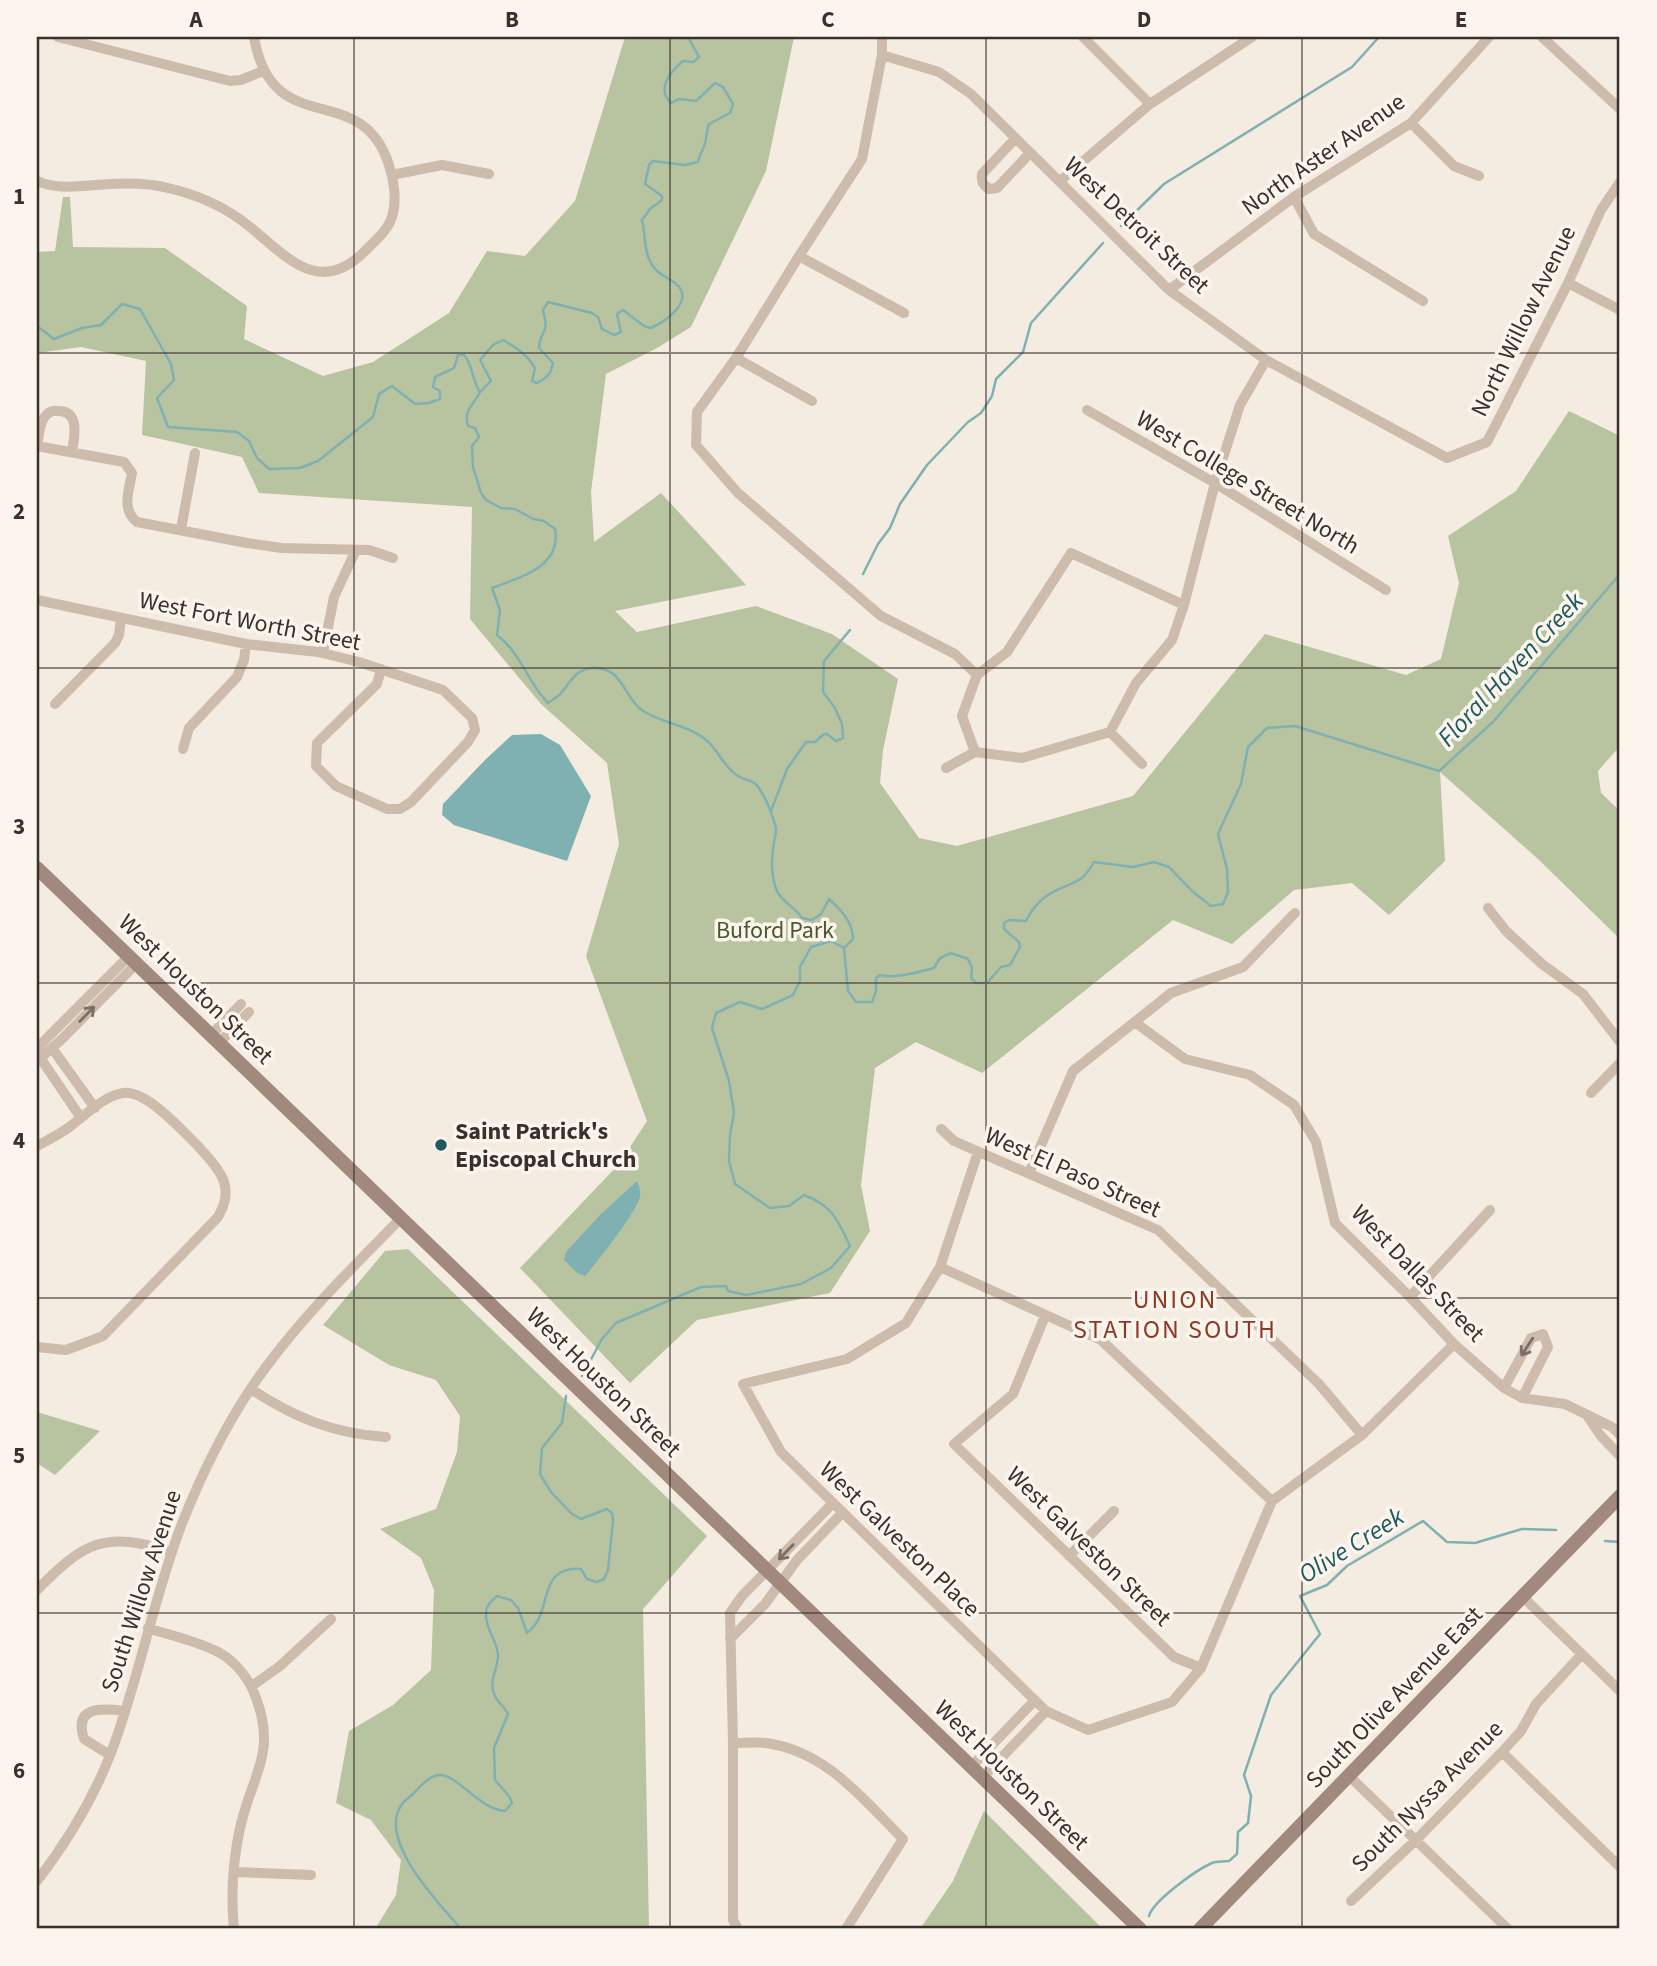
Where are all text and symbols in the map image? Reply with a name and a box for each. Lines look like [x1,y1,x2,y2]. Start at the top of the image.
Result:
text: A [188,3,203,36]
text: B [505,3,519,36]
text: C [821,3,835,36]
text: D [1137,3,1151,36]
text: E [1455,3,1467,36]
street label: North Aster Avenue [1234,85,1412,224]
street label: West Detroit Street [1056,149,1217,302]
text: 1 [13,180,25,213]
street label: North Willow Avenue [1462,220,1585,423]
street label: West College Street North [1129,402,1366,563]
text: 2 [13,495,25,528]
street label: West Fort Worth Street [136,583,364,660]
water label: Floral Haven Creek [1429,583,1592,755]
text: 3 [13,810,25,843]
street label: West Houston Street [110,906,281,1073]
park label: Buford Park [716,913,834,948]
one-way arrow [78,1006,95,1023]
place label: Saint Patrick's Episcopal Church [455,1114,636,1177]
street label: West El Paso Street [979,1118,1166,1227]
text: 4 [13,1124,25,1157]
marker: Saint Patrick's Episcopal Church [433,1137,449,1153]
street label: West Dallas Street [1343,1197,1493,1350]
district label: UNION STATION SOUTH [1073,1281,1277,1348]
street label: West Houston Street [518,1299,689,1466]
one-way arrow [1520,1337,1535,1356]
text: 5 [13,1439,25,1472]
street label: West Galveston Place [811,1453,988,1625]
street label: West Galveston Street [998,1458,1179,1635]
street label: South Willow Avenue [92,1485,191,1697]
water label: Olive Creek [1291,1498,1412,1593]
one-way arrow [777,1543,794,1560]
street label: South Olive Avenue East [1298,1598,1491,1796]
street label: West Houston Street [926,1692,1097,1859]
street label: South Nyssa Avenue [1343,1712,1511,1880]
text: 6 [13,1754,25,1787]

